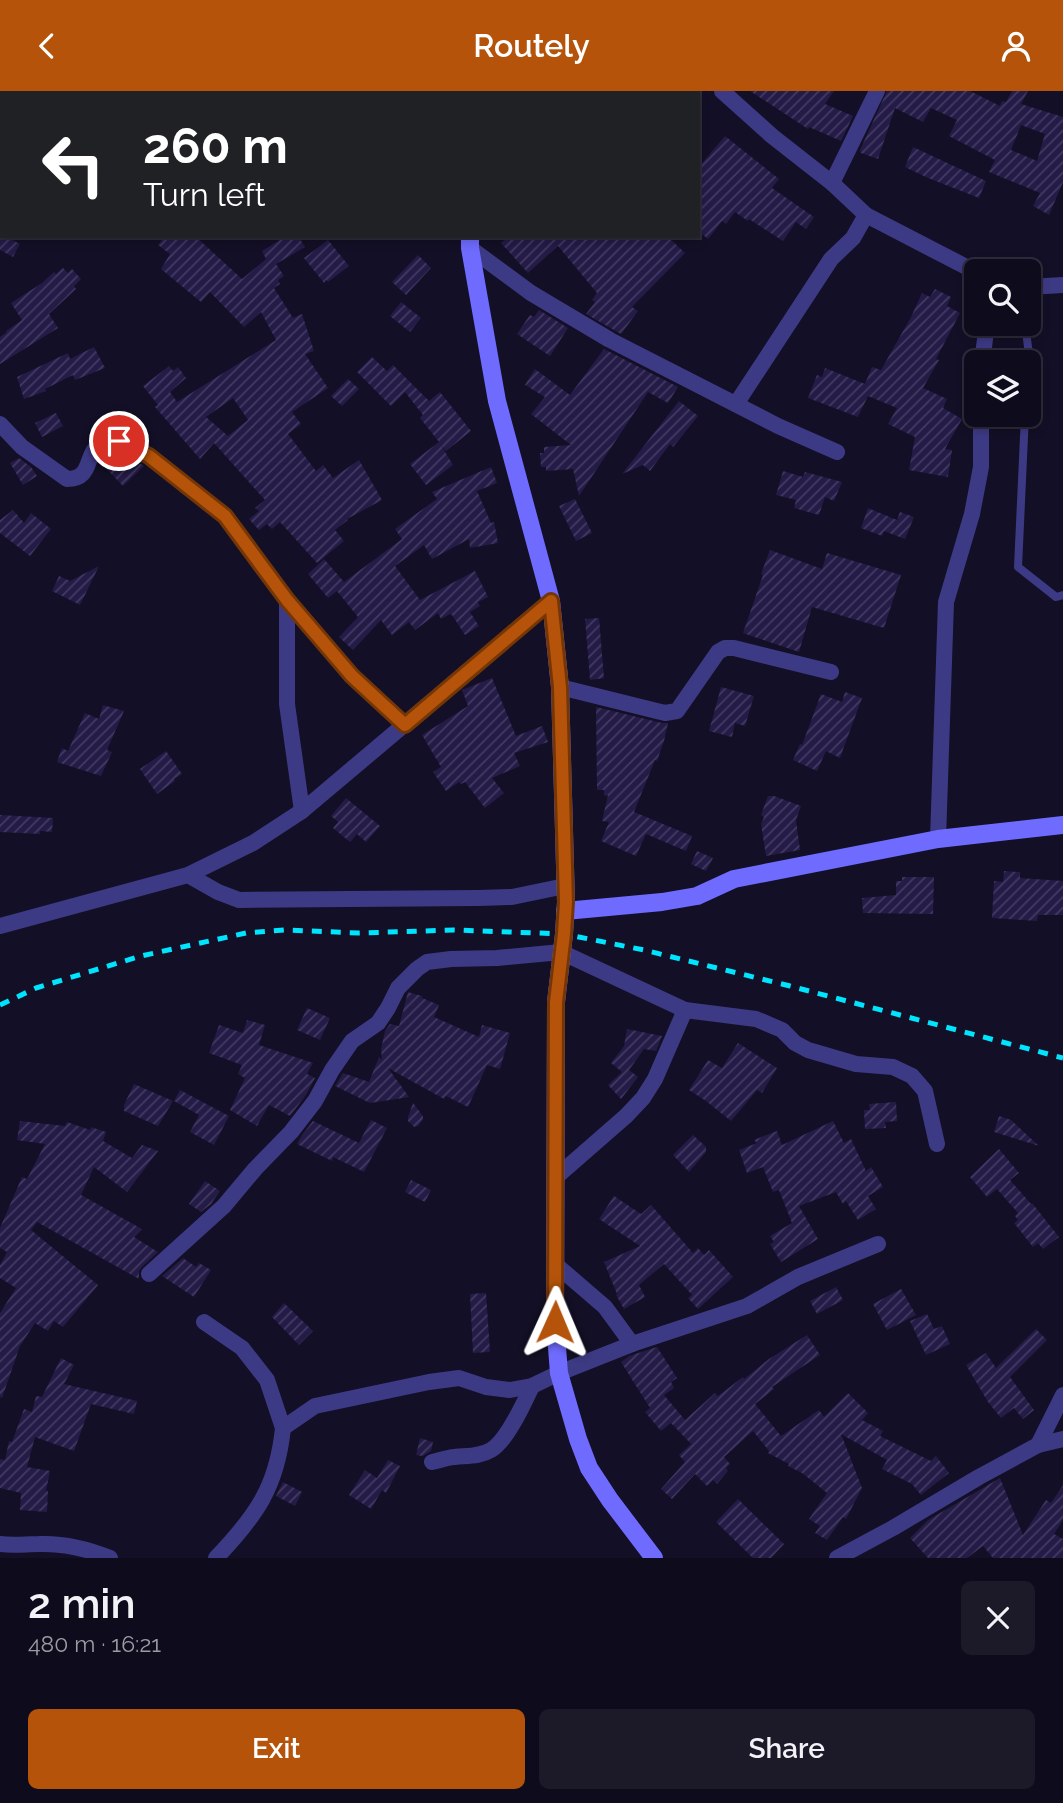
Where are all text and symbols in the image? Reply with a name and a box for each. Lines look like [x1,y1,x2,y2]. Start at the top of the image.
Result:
icon: back [28,27,66,65]
text: Routely [473,27,590,64]
icon: person [997,27,1035,65]
text: 260 m [143,117,288,174]
icon: left [28,119,119,210]
text: Turn left [143,176,265,213]
map controls [964,259,1041,427]
button: search [964,259,1041,336]
button: layers [964,350,1041,427]
pin [89,411,149,471]
icon: arrive [100,422,138,460]
position arrow [518,1285,592,1359]
text: 2 min [28,1579,136,1628]
button: close [961,1581,1035,1655]
text: 480 m · 16:21 [28,1630,161,1657]
button: Exit [28,1709,525,1789]
button: Share [539,1709,1035,1789]

